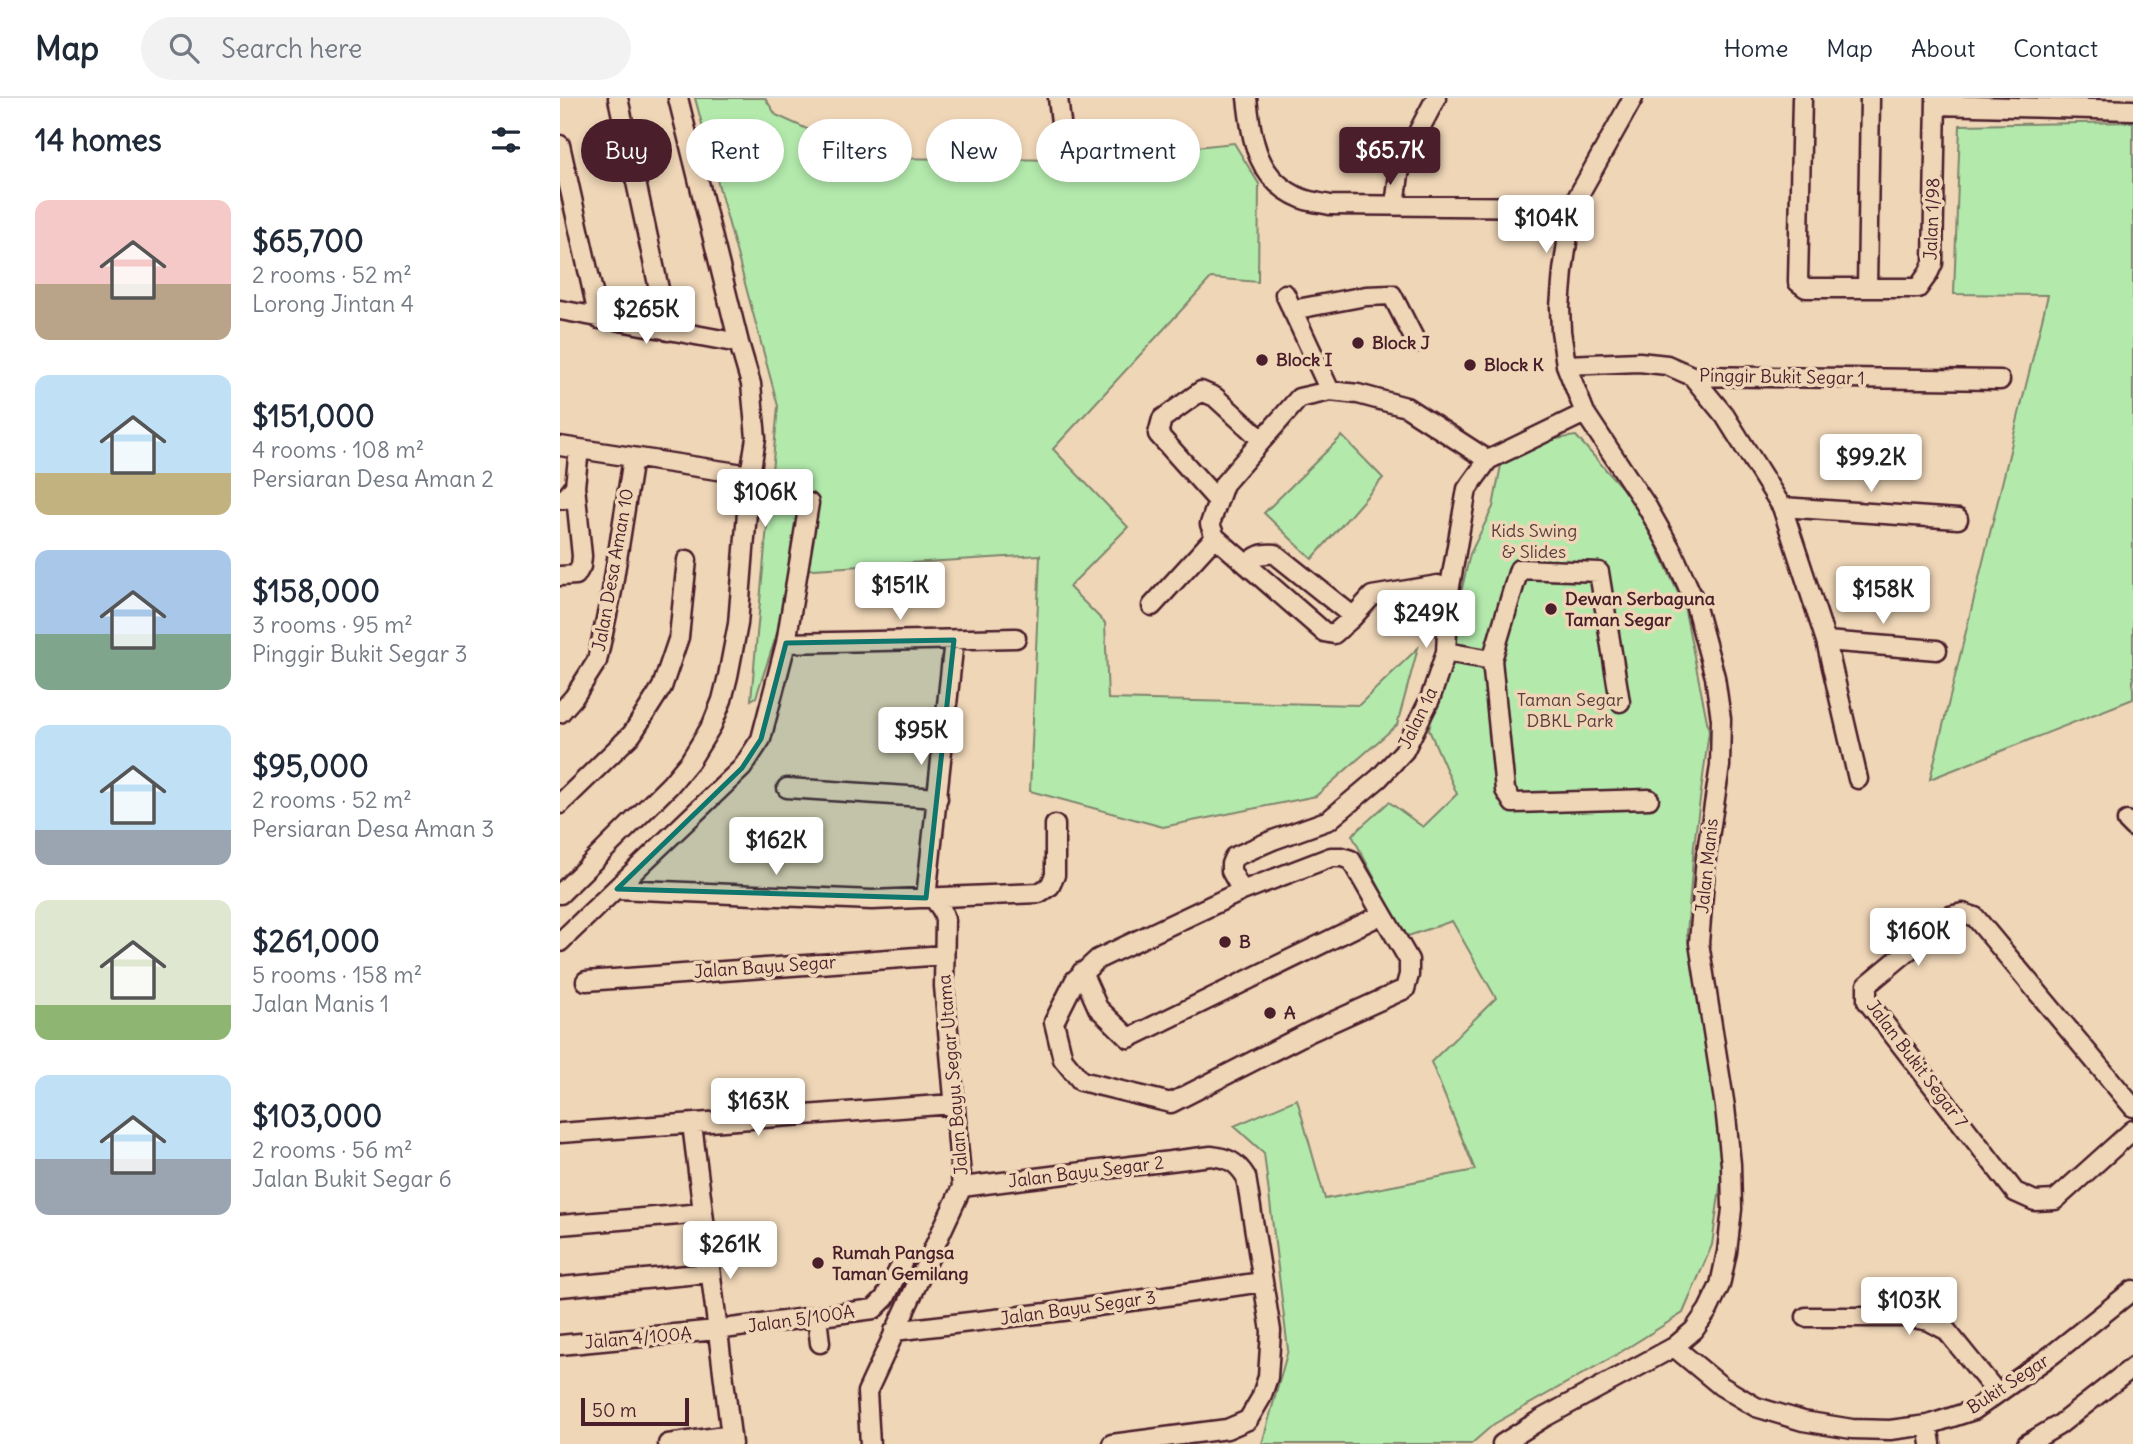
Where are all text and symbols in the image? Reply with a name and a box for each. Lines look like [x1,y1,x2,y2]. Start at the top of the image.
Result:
search box [141,17,631,80]
text: Map [35,27,99,69]
icon: search [165,29,203,67]
text: Search here [221,32,362,65]
text: Home [1724,33,1788,63]
text: Map [1826,33,1873,63]
text: About [1911,33,1975,63]
text: Contact [2013,33,2098,63]
chip: Buy [581,119,672,182]
chip: Rent [686,119,784,182]
chip: Filters [798,119,912,182]
chip: New [926,119,1022,182]
chip: Apartment [1036,119,1200,182]
text: 14 homes [35,121,162,159]
icon: filters [487,121,525,159]
pin: $65.7K [1333,127,1447,187]
text: $65.7K [1355,135,1425,164]
street label: Jalan 1/98 [1919,177,1944,261]
pin: $104K [1497,195,1595,255]
text: $104K [1514,203,1578,232]
text: $65,700 [252,222,364,260]
icon: home [91,228,175,312]
text: 2 rooms · 52 m² [252,260,412,289]
pin: $265K [597,286,695,346]
text: Lorong Jintan 4 [252,289,414,318]
text: $265K [613,294,679,323]
place label: Block J [1372,331,1431,354]
marker: Block J [1350,335,1366,351]
place label: Block I [1276,348,1333,371]
marker: Block I [1254,352,1270,368]
place label: Block K [1484,353,1545,376]
marker: Block K [1462,357,1478,373]
street label: Pinggir Bukit Segar 1 [1699,364,1865,389]
text: $151,000 [252,397,375,435]
icon: home [91,403,175,487]
pin: $99.2K [1814,434,1928,494]
text: 4 rooms · 108 m² [252,435,424,464]
text: $99.2K [1836,442,1906,471]
text: Persiaran Desa Aman 2 [252,464,494,493]
pin: $106K [716,470,814,529]
text: $106K [733,477,797,506]
street label: Jalan Desa Aman 10 [587,487,638,653]
park label: Kids Swing & Slides [1491,519,1577,563]
pin: $151K [851,562,949,622]
pin: $158K [1834,566,1932,626]
text: $151K [871,570,929,599]
text: $158,000 [252,572,380,610]
text: $158K [1852,574,1914,603]
icon: home [91,578,175,662]
place label: Dewan Serbaguna Taman Segar [1565,587,1715,631]
pin: $249K [1377,590,1475,650]
text: $249K [1393,598,1459,627]
marker: Dewan Serbaguna Taman Segar [1543,601,1559,617]
text: 3 rooms · 95 m² [252,610,413,639]
text: Pinggir Bukit Segar 3 [252,639,468,668]
street label: Jalan 1a [1393,683,1442,752]
park label: Taman Segar DBKL Park [1517,688,1624,732]
pin: $95K [880,708,962,767]
text: $95K [894,715,948,744]
text: $95,000 [252,747,369,785]
icon: home [91,753,175,837]
text: 2 rooms · 52 m² [252,785,412,814]
text: Persiaran Desa Aman 3 [252,814,494,843]
street label: Jalan Manis [1690,817,1723,915]
pin: $162K [727,818,825,877]
text: $162K [745,825,807,854]
pin: $160K [1869,908,1967,968]
text: $160K [1886,916,1950,945]
text: $261,000 [252,922,380,960]
icon: home [91,928,175,1012]
place label: B [1239,930,1251,953]
marker: B [1217,934,1233,950]
street label: Jalan Bayu Segar [693,950,838,983]
text: 5 rooms · 158 m² [252,960,422,989]
street label: Jalan Bayu Segar Utama [932,974,973,1177]
text: Jalan Manis 1 [252,989,389,1018]
street label: Jalan Bukit Segar 7 [1862,995,1973,1133]
place label: A [1284,1001,1296,1024]
marker: A [1262,1005,1278,1021]
pin: $163K [709,1079,807,1138]
text: $163K [727,1086,789,1115]
text: $103,000 [252,1097,382,1135]
icon: home [91,1103,175,1187]
text: 2 rooms · 56 m² [252,1135,413,1164]
street label: Jalan Bayu Segar 2 [1007,1151,1165,1192]
text: Jalan Bukit Segar 6 [252,1164,452,1193]
pin: $261K [681,1222,779,1281]
text: $261K [699,1229,761,1258]
place label: Rumah Pangsa Taman Gemilang [832,1241,969,1285]
marker: Rumah Pangsa Taman Gemilang [810,1255,826,1271]
pin: $103K [1860,1278,1958,1337]
street label: Jalan Bayu Segar 3 [998,1285,1157,1330]
text: $103K [1877,1285,1941,1314]
street label: Jalan 5/100A [746,1300,856,1337]
street label: Jalan 4/100A [583,1321,693,1354]
street label: Bukit Segar [1962,1348,2054,1419]
scale bar [581,1395,690,1427]
text: 50 m [592,1398,637,1422]

